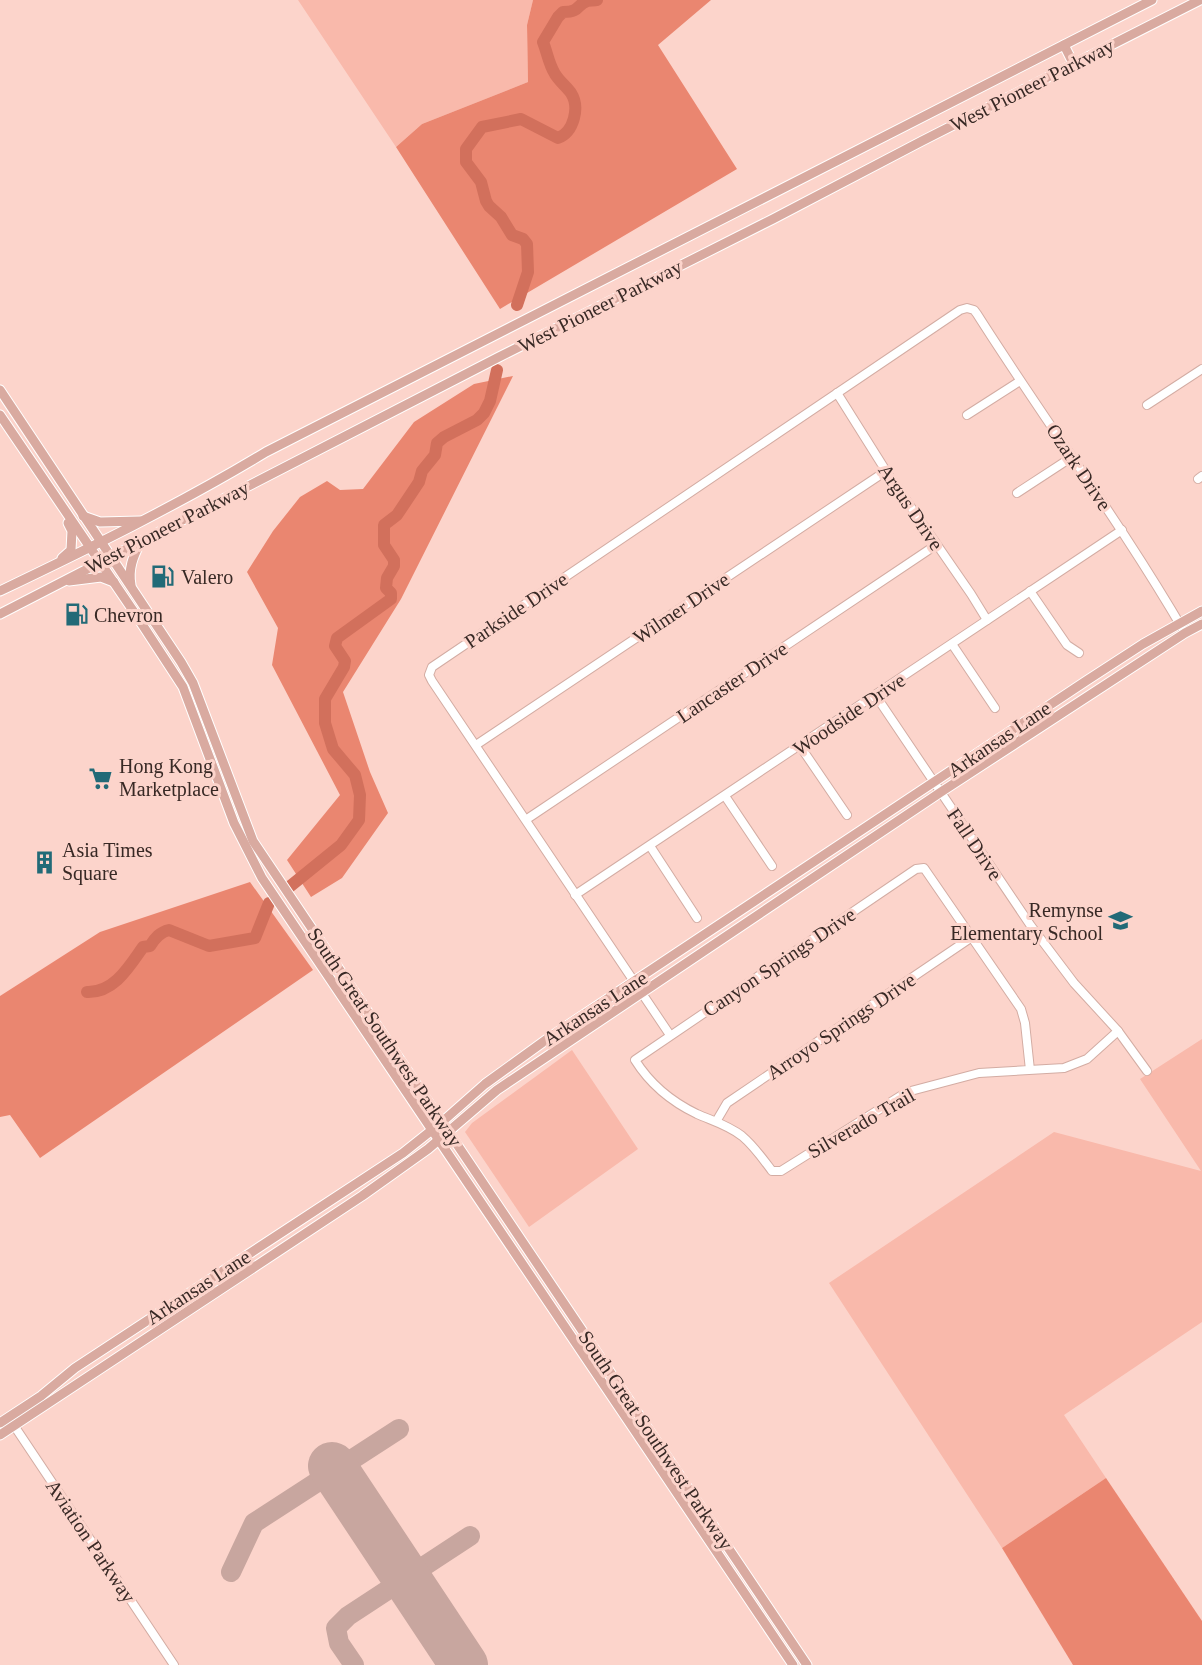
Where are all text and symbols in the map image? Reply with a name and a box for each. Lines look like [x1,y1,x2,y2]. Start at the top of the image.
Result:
street label: West Pioneer Parkway [947,34,1118,137]
street label: West Pioneer Parkway [515,255,686,358]
street label: Ozark Drive [1042,420,1116,514]
street label: Argus Drive [873,460,948,555]
street label: West Pioneer Parkway [82,476,253,579]
fuel station icon: Valero [150,564,176,590]
place label: Valero [181,566,233,588]
street label: Parkside Drive [460,567,572,653]
street label: Wilmer Drive [629,568,733,648]
fuel station icon: Chevron [63,602,89,628]
place label: Chevron [94,604,163,626]
street label: Lancaster Drive [673,637,791,727]
street label: Woodside Drive [789,668,909,759]
street label: Arkansas Lane [943,696,1055,782]
place label: Hong Kong Marketplace [119,755,219,801]
supermarket icon: Hong Kong Marketplace [88,765,114,791]
street label: Fall Drive [943,804,1007,884]
place label: Asia Times Square [62,839,153,885]
building icon: Asia Times Square [31,849,57,875]
place label: Remynse Elementary School [950,899,1103,945]
street label: Canyon Springs Drive [699,903,860,1022]
school or university icon: Remynse Elementary School [1108,908,1134,934]
street label: South Great Southwest Parkway [303,923,467,1151]
street label: Arkansas Lane [539,966,651,1050]
street label: Arroyo Springs Drive [763,968,920,1085]
street label: Silverado Trail [804,1083,919,1162]
street label: Arkansas Lane [142,1245,254,1329]
street label: South Great Southwest Parkway [574,1326,738,1554]
street label: Aviation Parkway [41,1475,140,1607]

